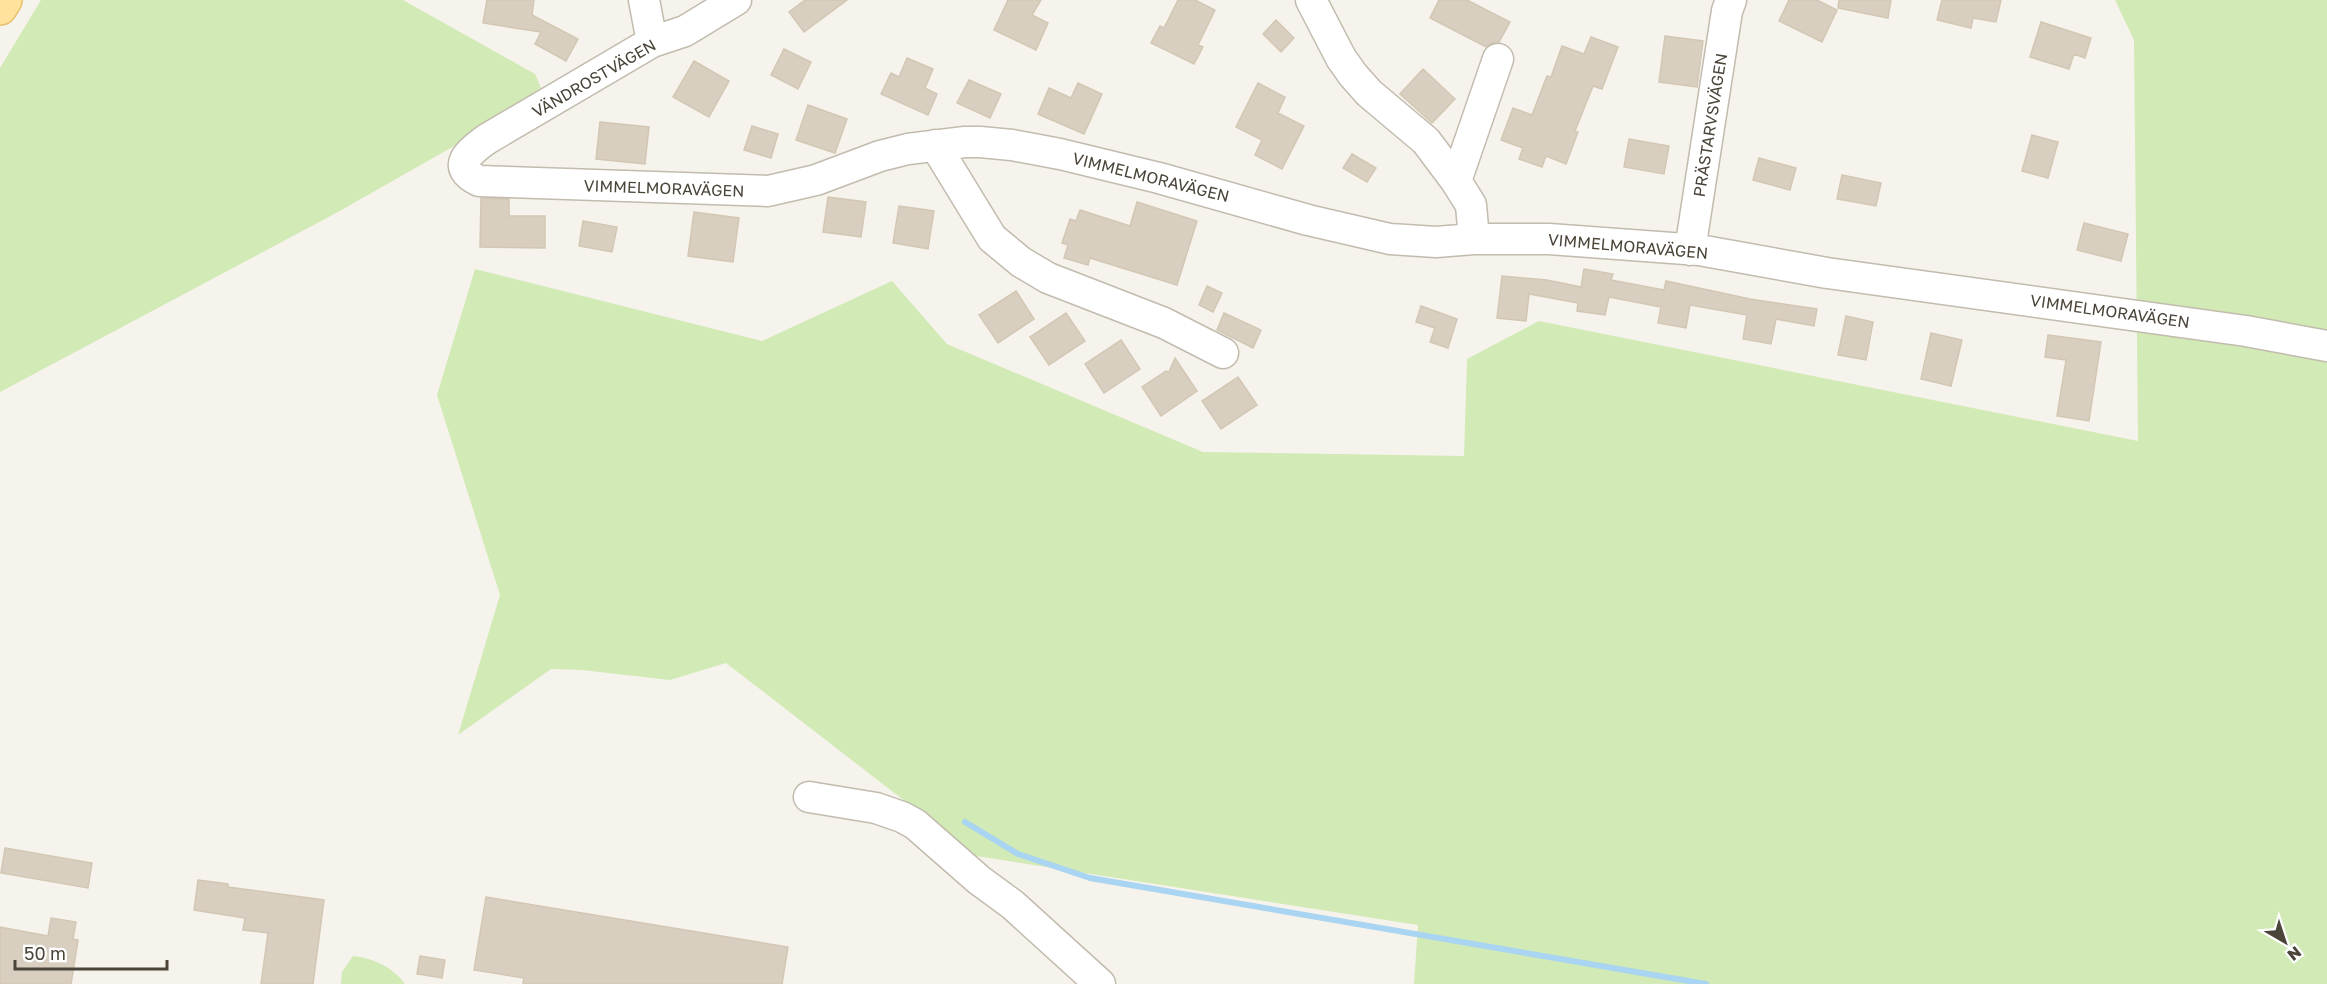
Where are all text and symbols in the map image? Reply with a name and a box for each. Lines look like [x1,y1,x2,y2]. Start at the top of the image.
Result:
street label: VÄNDROSTVÄGEN [529,34,659,122]
street label: PRÄSTARVSVÄGEN [1689,52,1731,198]
street label: VIMMELMORAVÄGEN [1071,148,1231,206]
street label: VIMMELMORAVÄGEN [583,175,745,201]
street label: VIMMELMORAVÄGEN [1547,229,1709,263]
street label: VIMMELMORAVÄGEN [2029,290,2191,332]
north arrow [2255,912,2315,972]
scale bar [15,933,166,971]
text: 50 m [24,942,66,964]
text: N [2283,942,2305,965]

